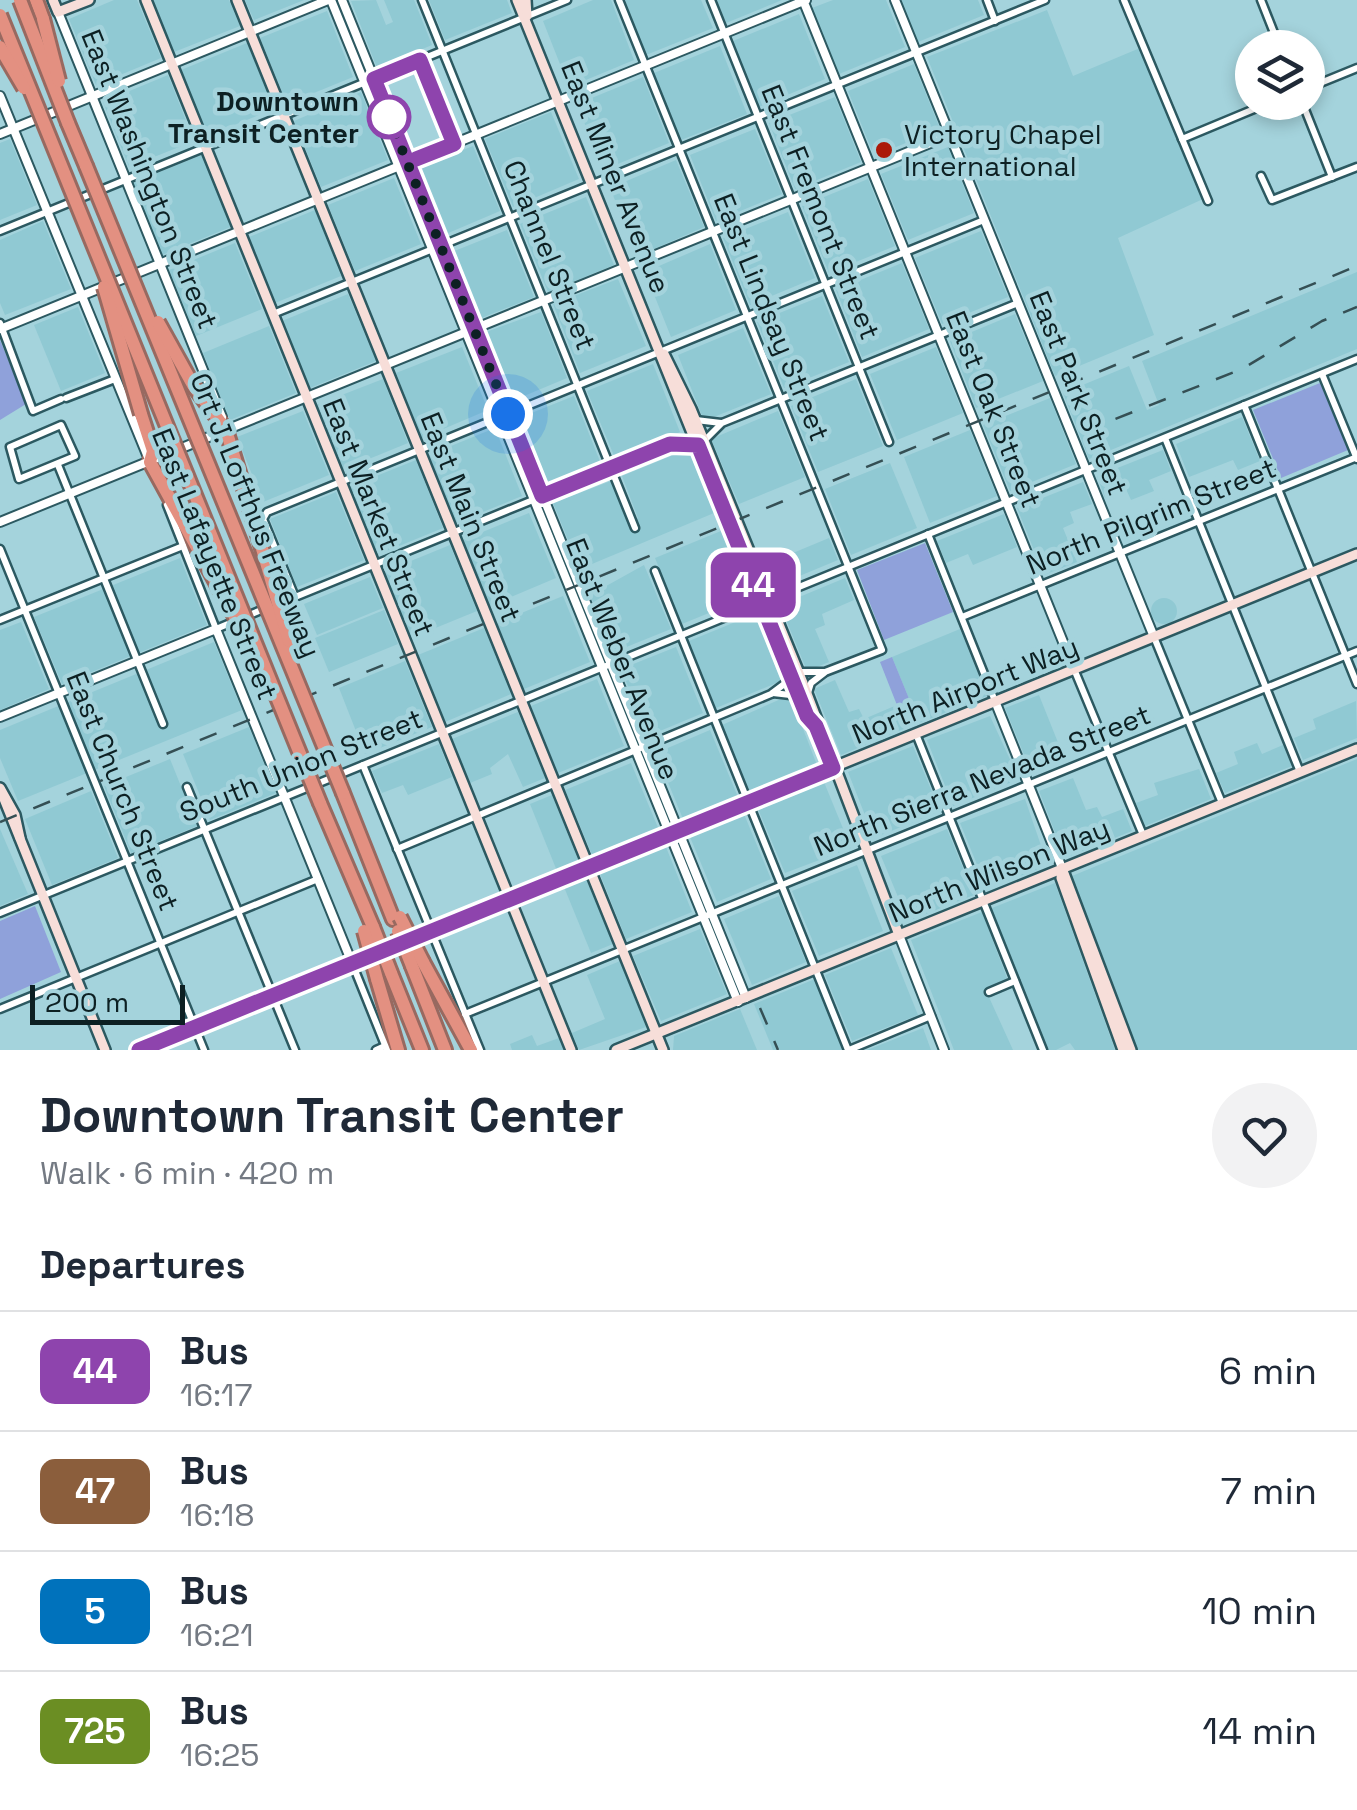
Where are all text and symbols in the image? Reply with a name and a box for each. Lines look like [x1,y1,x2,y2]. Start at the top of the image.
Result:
street label: East Washington Street [73,24,227,334]
map controls [1235,30,1325,120]
button: layers [1235,30,1325,120]
street label: East Miner Avenue [553,56,679,298]
street label: East Fremont Street [753,79,889,345]
place label: Downtown Transit Center [168,83,359,151]
marker: Downtown Transit Center [368,96,410,138]
place label: Victory Chapel International [904,116,1102,184]
marker: Victory Chapel International [873,139,895,161]
street label: Channel Street [496,155,604,355]
street label: East Lindsay Street [706,188,838,446]
street label: East Park Street [1022,286,1136,500]
street label: East Oak Street [938,305,1050,513]
street label: Ort J. Lofthus Freeway [182,367,330,663]
your location [483,389,533,439]
street label: East Market Street [315,393,443,641]
street label: East Main Street [412,407,530,627]
street label: East Lafayette Street [144,423,286,705]
street label: North Pilgrim Street [1021,449,1281,583]
street label: East Weber Avenue [558,533,688,785]
line badge: 44 [708,552,798,618]
text: 44 [731,563,775,607]
street label: North Airport Way [846,628,1084,752]
street label: East Church Street [59,666,187,916]
street label: North Sierra Nevada Street [808,696,1156,864]
street label: South Union Street [174,700,428,830]
street label: North Wilson Way [883,809,1115,931]
scale bar [30,980,185,1024]
text: 200 m [45,984,129,1020]
button: heart [1212,1083,1317,1188]
text: Downtown Transit Center [40,1085,624,1146]
text: Walk · 6 min · 420 m [40,1153,334,1193]
text: Departures [40,1241,245,1289]
text: Bus [180,1327,249,1375]
text: 6 min [1219,1347,1317,1395]
text: 44 [73,1349,117,1393]
text: 16:17 [180,1375,252,1415]
text: Bus [180,1447,249,1495]
text: 7 min [1221,1467,1317,1515]
text: 47 [75,1469,115,1513]
text: 16:18 [180,1495,254,1535]
text: Bus [180,1567,249,1615]
text: 10 min [1202,1587,1317,1635]
text: 5 [84,1589,106,1633]
text: 16:21 [180,1615,254,1655]
text: Bus [180,1687,249,1735]
text: 14 min [1202,1707,1317,1755]
text: 725 [64,1709,126,1753]
text: 16:25 [180,1735,260,1775]

